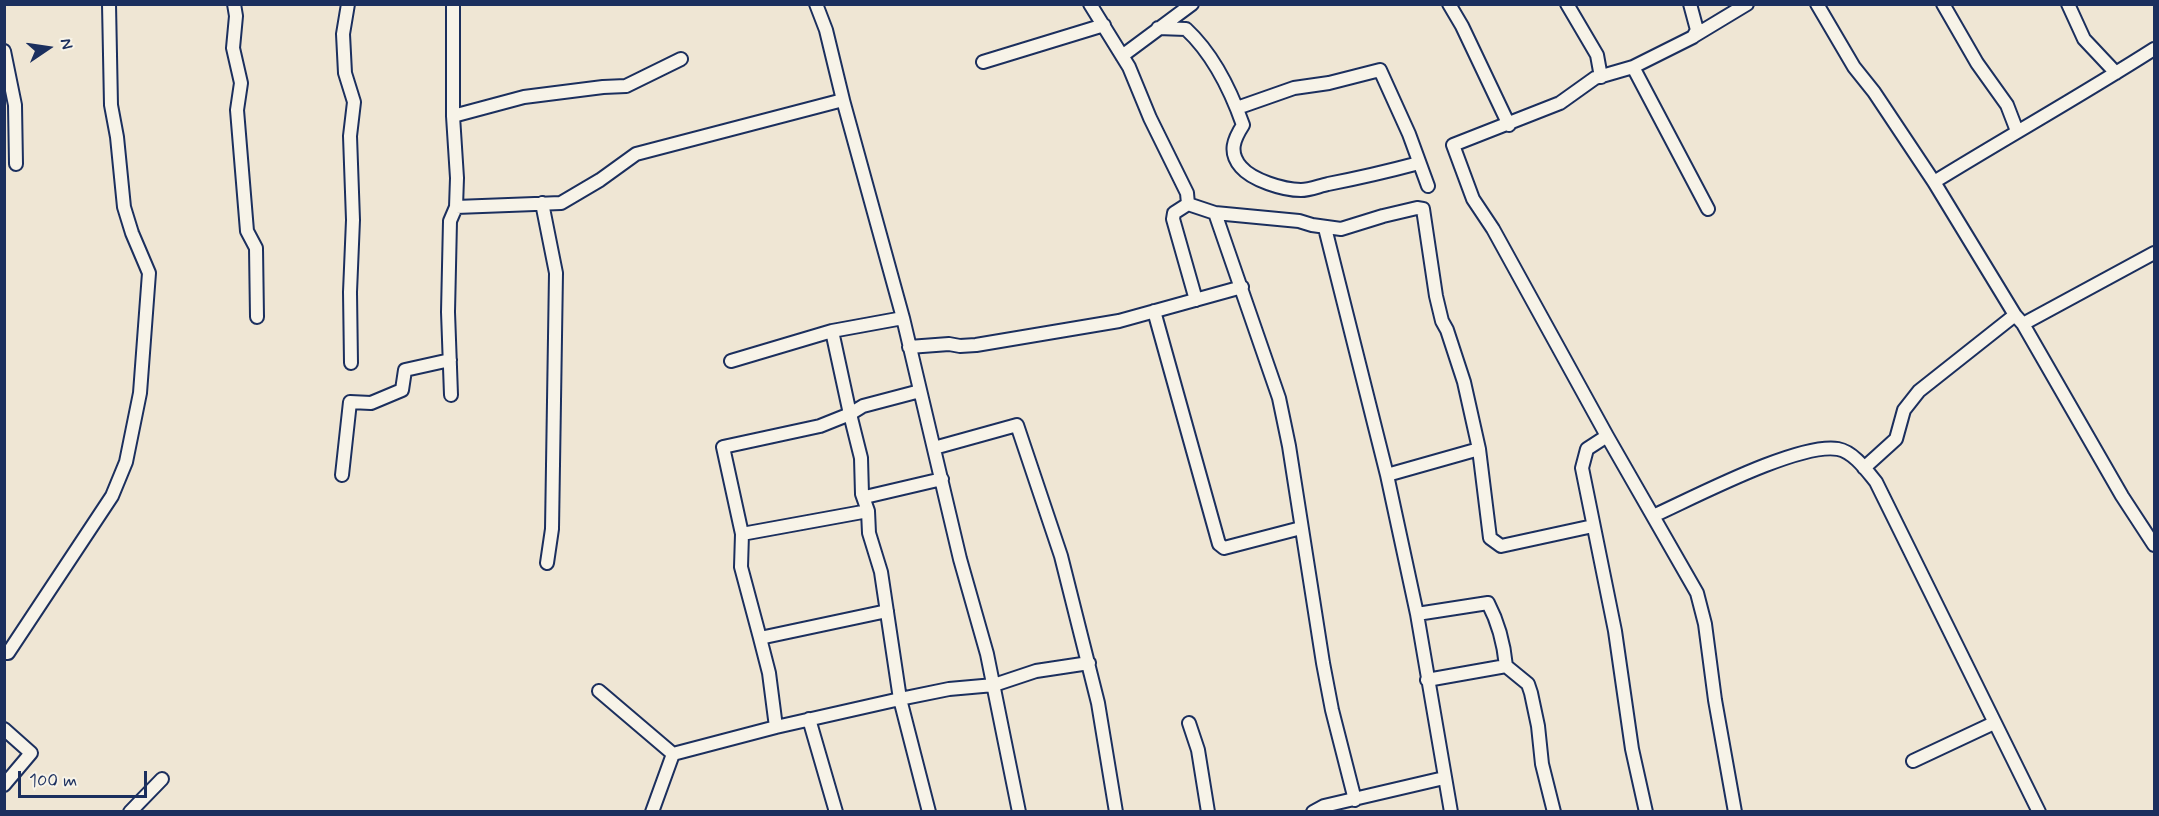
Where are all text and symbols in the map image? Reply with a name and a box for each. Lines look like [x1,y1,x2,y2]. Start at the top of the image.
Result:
north arrow [18,18,78,78]
text: N [55,36,77,51]
scale bar [21,759,150,797]
text: 100 m [29,769,77,793]

